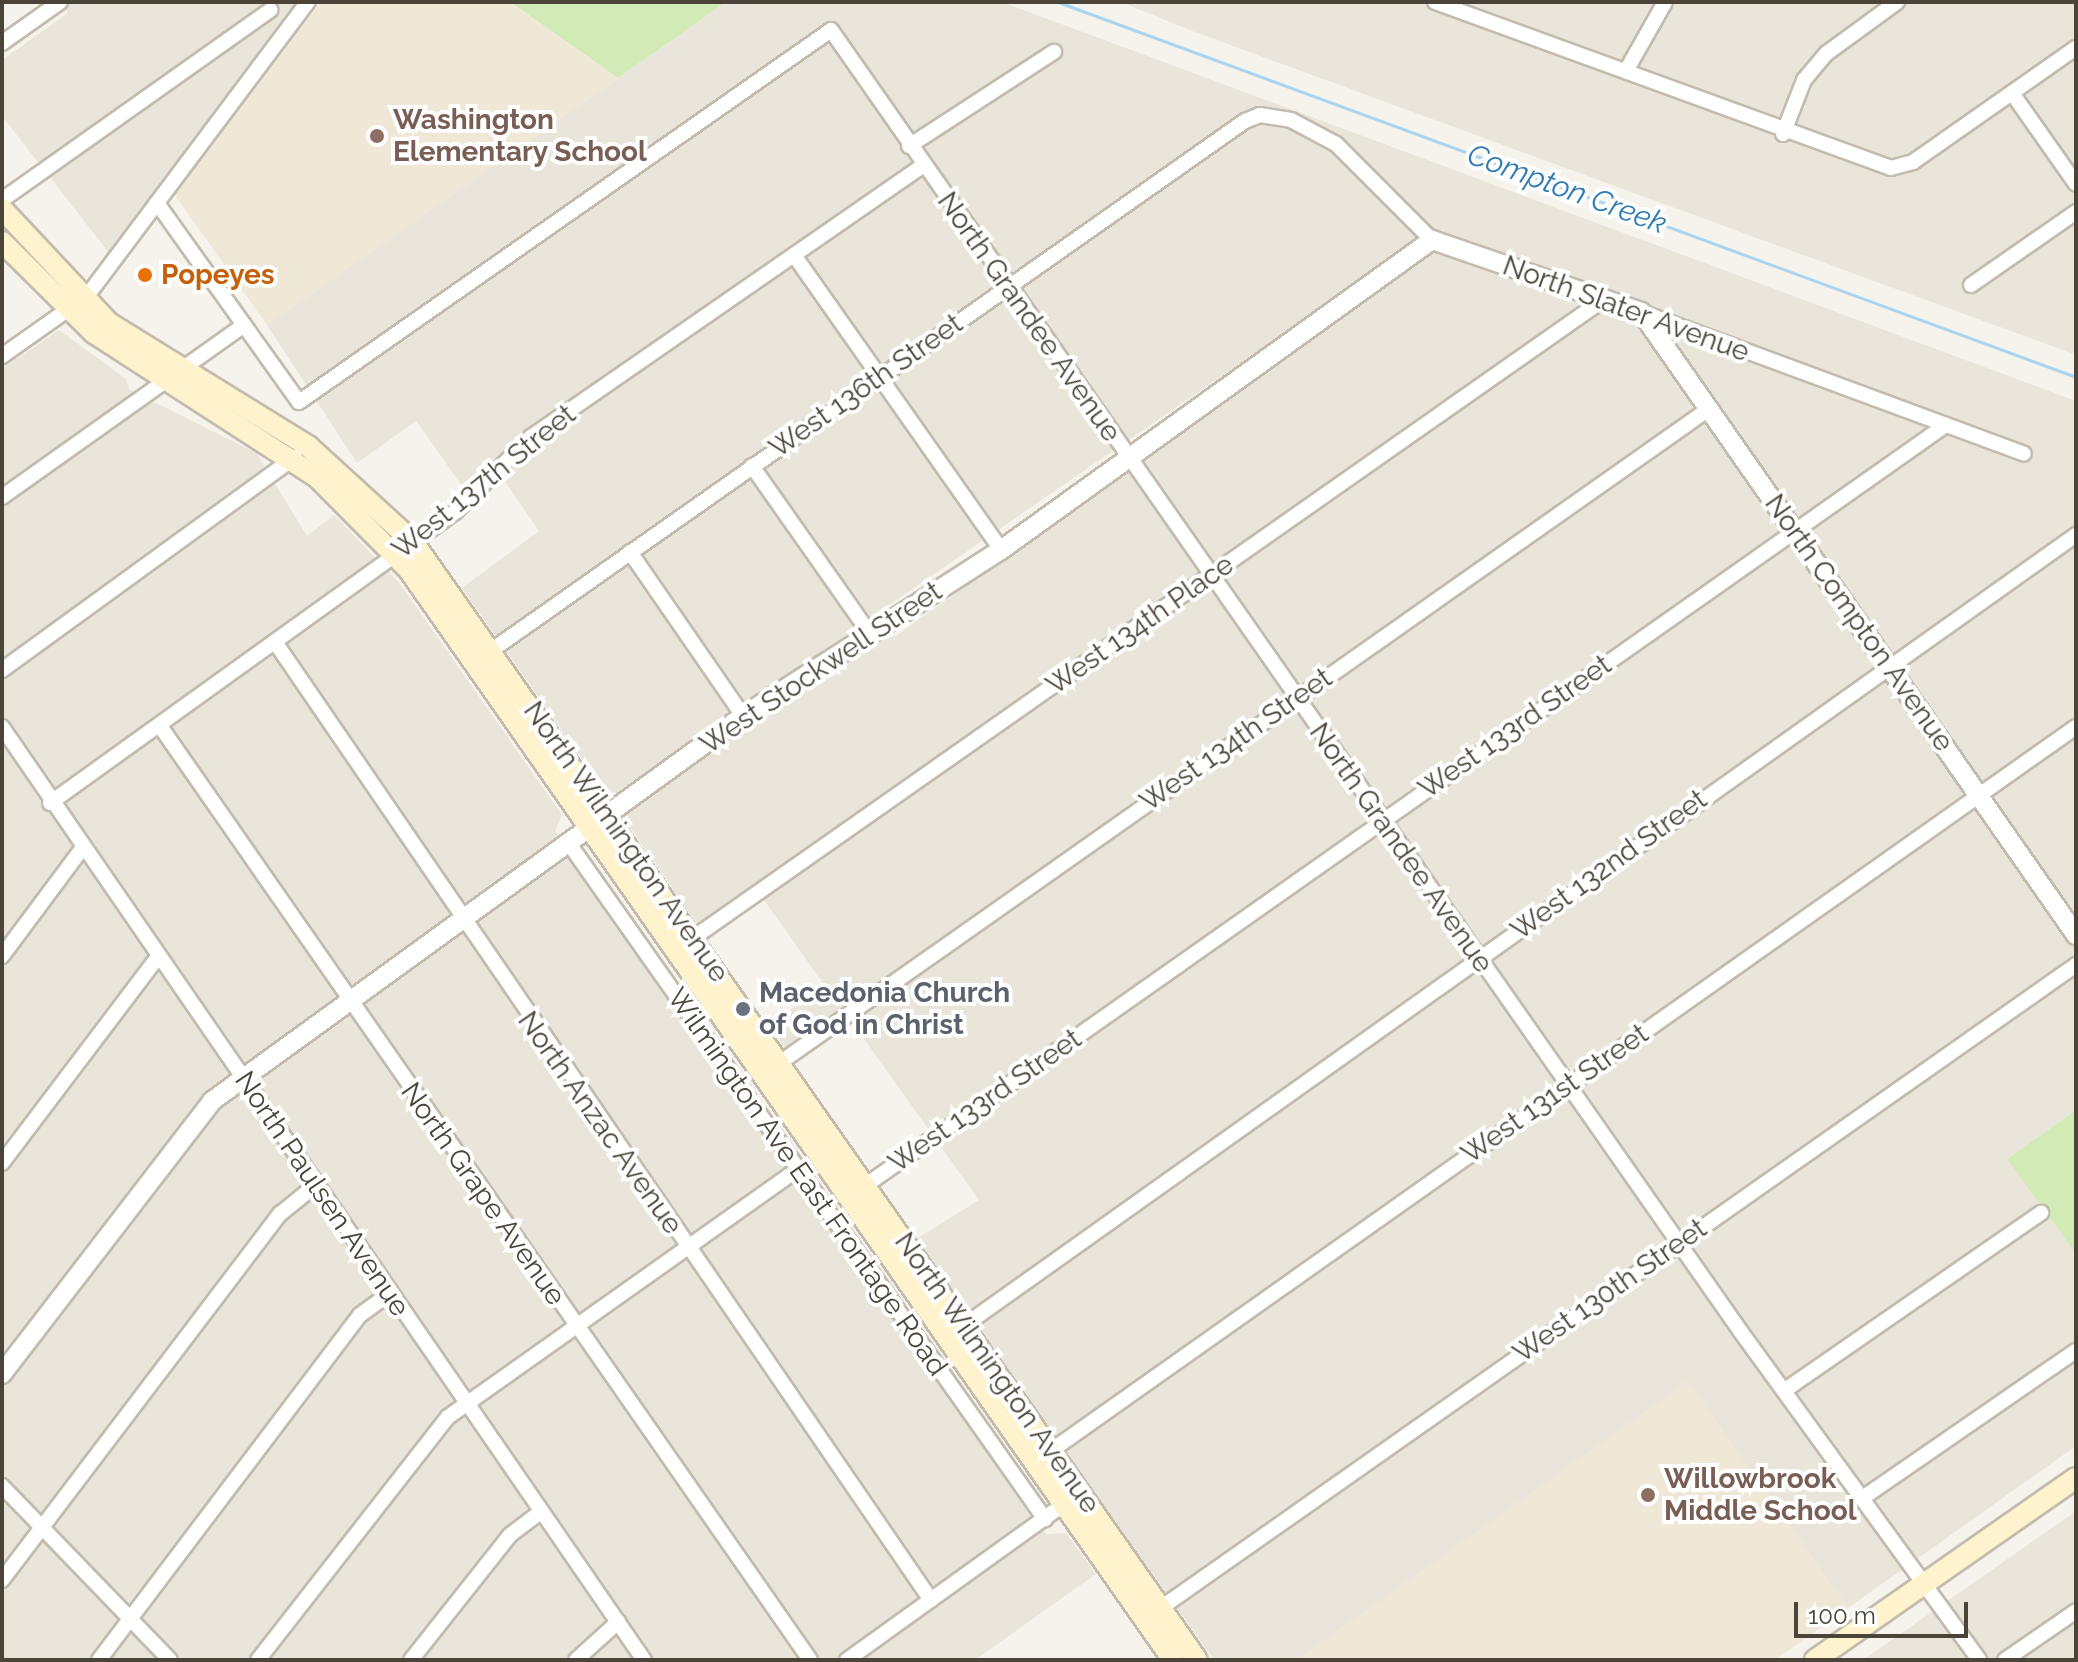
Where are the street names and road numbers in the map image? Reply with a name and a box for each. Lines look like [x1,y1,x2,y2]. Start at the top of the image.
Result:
street label: North Grandee Avenue [930,185,1128,449]
street label: North Slater Avenue [1498,249,1754,369]
street label: West 136th Street [763,307,969,465]
street label: West 137th Street [386,398,582,566]
street label: North Compton Avenue [1757,488,1961,758]
street label: West 134th Place [1040,548,1240,702]
street label: West Stockwell Street [693,574,949,762]
street label: West 133rd Street [1412,648,1618,806]
street label: West 134th Street [1134,661,1338,819]
street label: North Wilmington Avenue [516,694,736,990]
street label: North Grandee Avenue [1302,716,1500,980]
street label: West 132nd Street [1504,783,1714,947]
street label: Wilmington Ave East Frontage Road [660,981,954,1383]
street label: North Anzac Avenue [510,1005,690,1241]
street label: West 131st Street [1455,1017,1655,1171]
street label: West 133rd Street [882,1022,1088,1180]
street label: North Paulsen Avenue [227,1065,417,1323]
street label: North Grape Avenue [393,1076,573,1312]
street label: West 130th Street [1507,1212,1713,1370]
street label: North Wilmington Avenue [887,1225,1107,1521]

